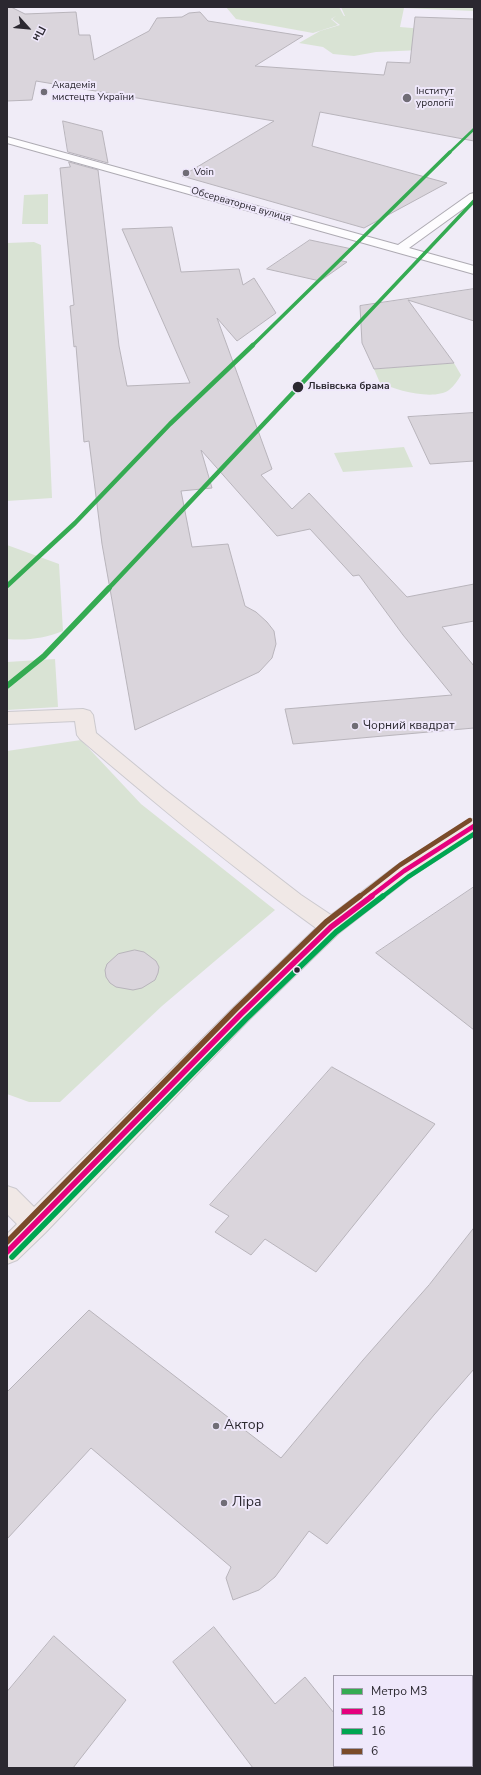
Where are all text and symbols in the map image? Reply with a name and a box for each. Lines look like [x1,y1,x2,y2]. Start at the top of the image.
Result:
north arrow [8,8,48,48]
text: Пн [29,24,49,44]
place label: Академія мистецтв України [52,80,134,104]
place label: Інститут урології [416,86,454,110]
marker: Академія мистецтв України [39,87,49,97]
marker: Інститут урології [401,92,413,104]
place label: Voin [194,167,214,179]
marker: Voin [181,168,191,178]
street label: Обсерваторна вулиця [190,185,292,225]
marker: Львівська брама [291,380,305,394]
place label: Львівська брама [308,381,389,393]
place label: Чорний квадрат [363,719,455,733]
marker: Чорний квадрат [350,721,360,731]
unlabelled marker [292,965,302,975]
place label: Актор [224,1418,264,1434]
marker: Актор [211,1421,221,1431]
place label: Ліра [232,1495,262,1511]
marker: Ліра [219,1498,229,1508]
legend [333,1675,473,1767]
text: Метро M3 [371,1683,428,1699]
text: 18 [371,1703,385,1719]
text: 16 [371,1723,385,1739]
text: 6 [371,1743,378,1759]

